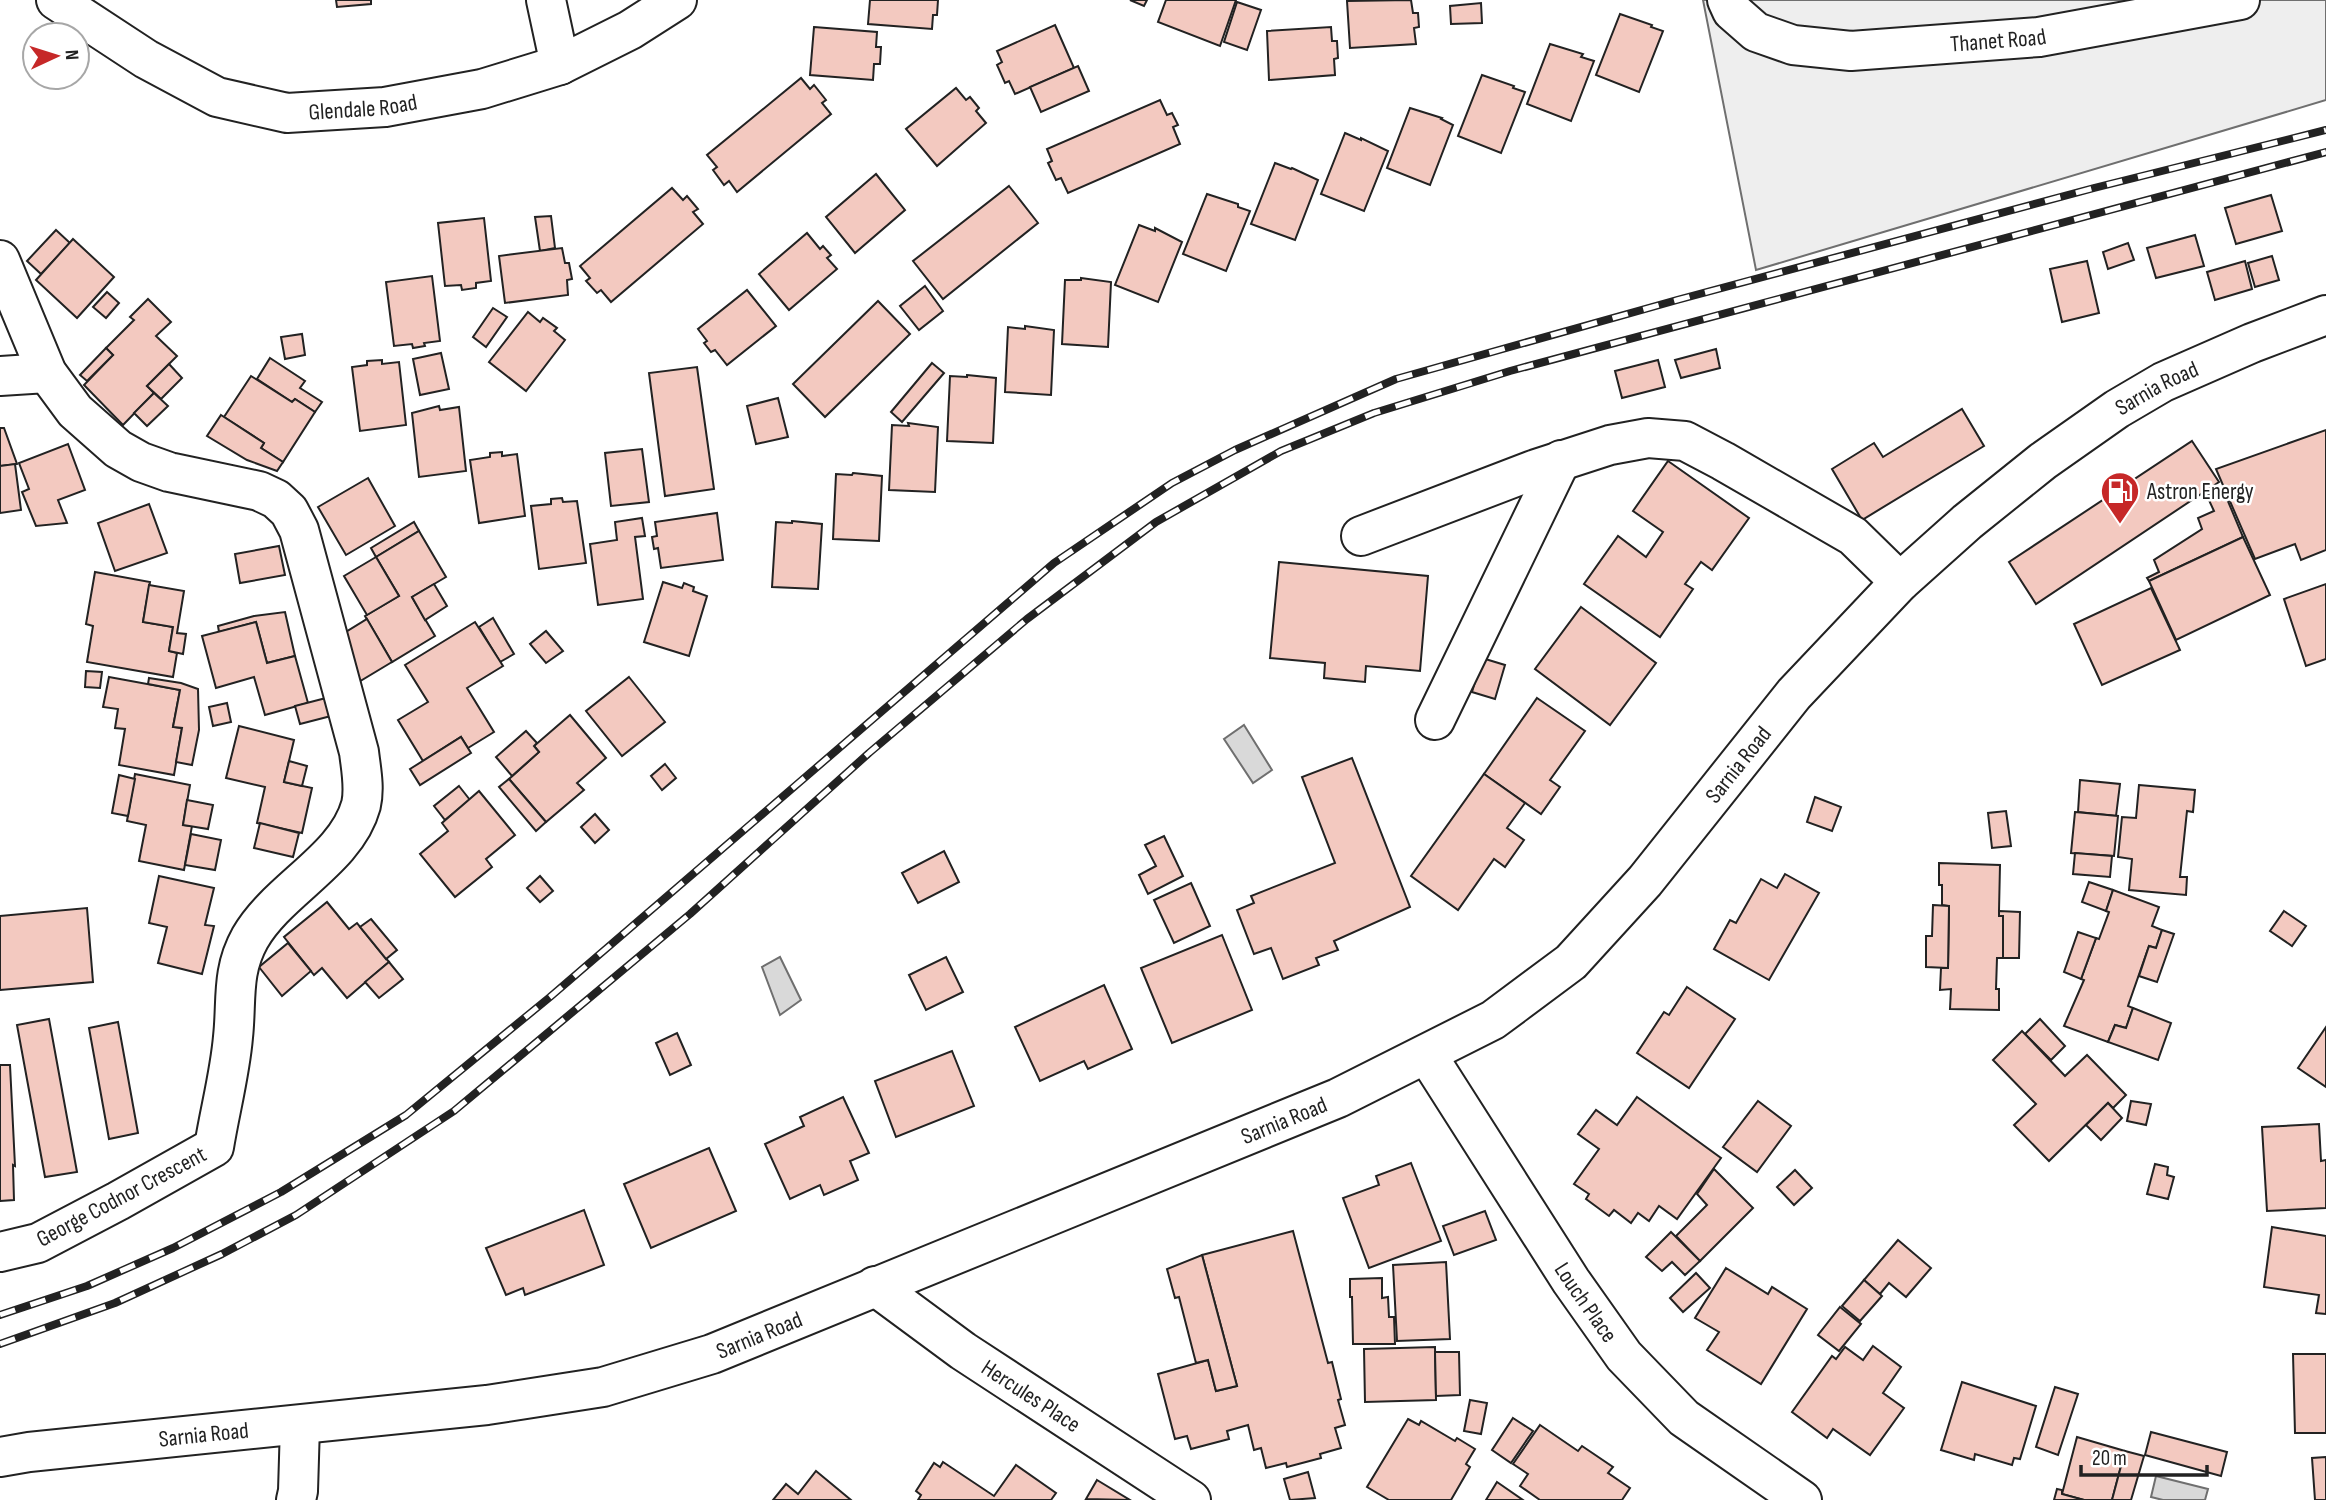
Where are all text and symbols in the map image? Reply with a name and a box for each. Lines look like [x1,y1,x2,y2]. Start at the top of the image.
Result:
north arrow [21,21,91,91]
street label: Thanet Road [1949,23,2049,59]
text: N [60,49,83,61]
street label: Glendale Road [308,88,420,127]
street label: Sarnia Road [2110,355,2203,422]
fuel station icon: Astron Energy [2099,470,2141,525]
place label: Astron Energy [2146,478,2254,506]
street label: Sarnia Road [1700,721,1778,809]
street label: Sarnia Road [1237,1091,1331,1151]
street label: George Codnor Crescent [32,1140,211,1253]
street label: Louch Place [1548,1257,1623,1348]
street label: Sarnia Road [712,1306,807,1366]
street label: Hercules Place [976,1354,1086,1439]
street label: Sarnia Road [157,1417,250,1454]
scale bar [2081,1434,2207,1478]
text: 20 m [2092,1446,2127,1471]

